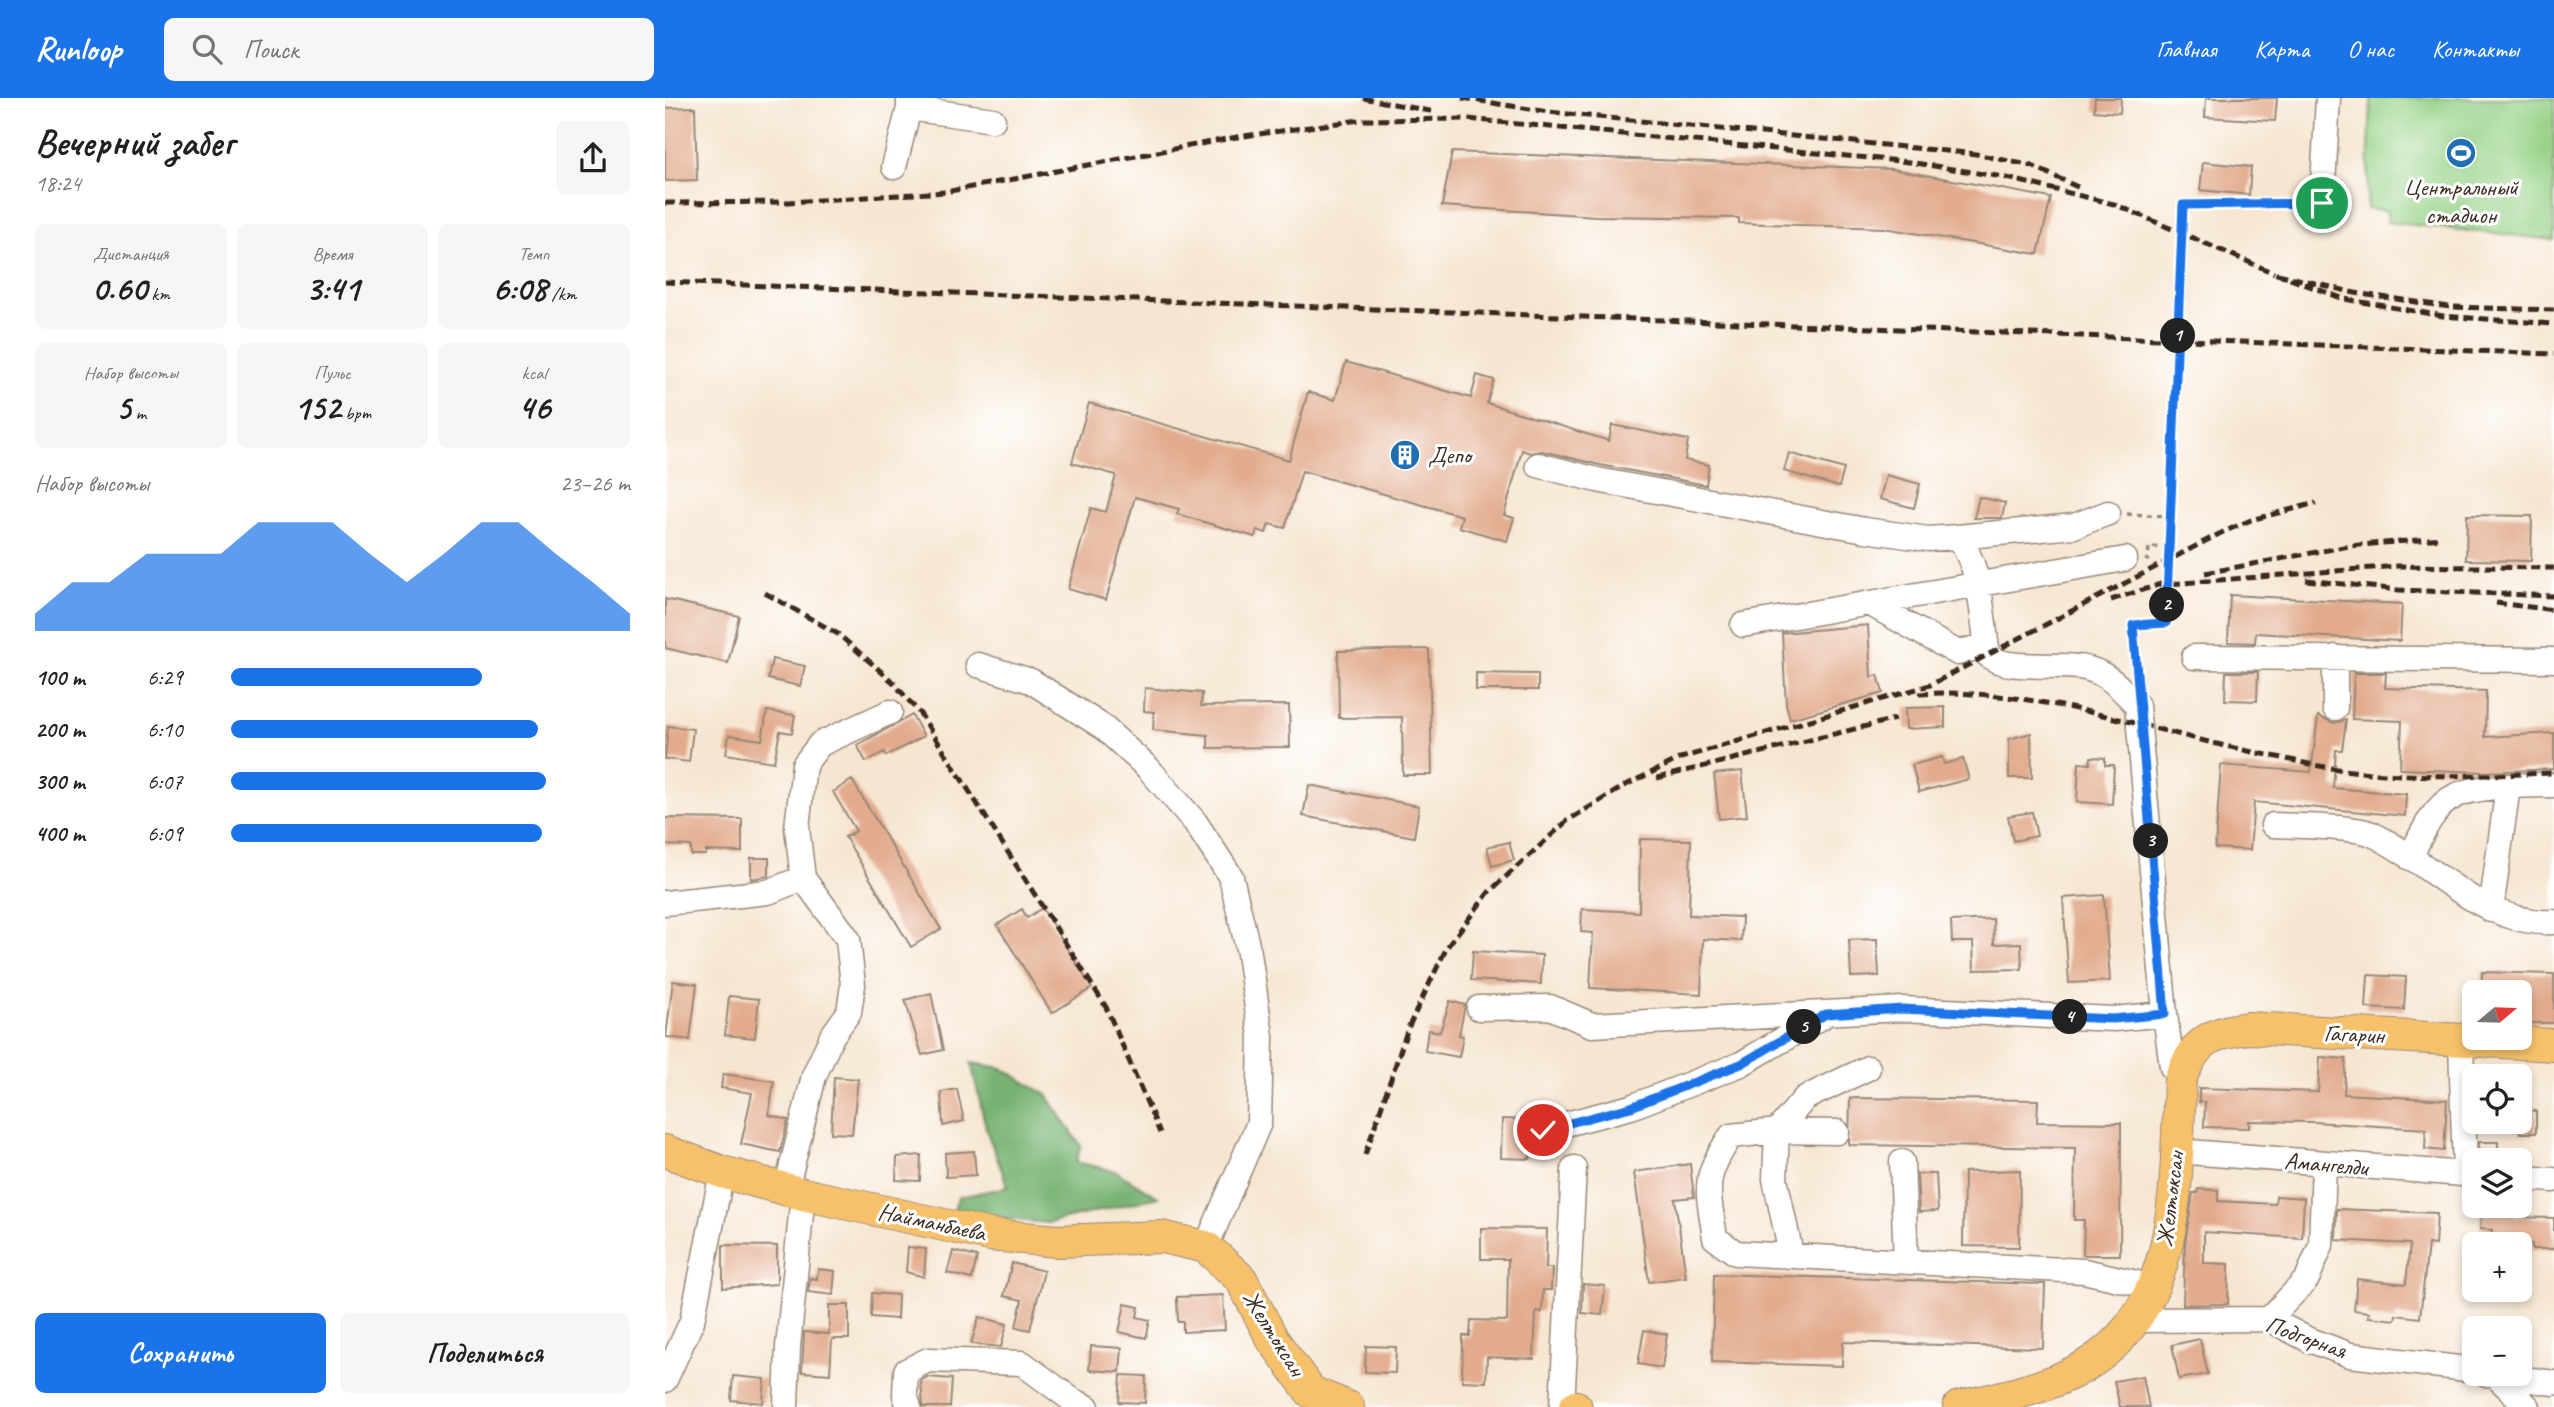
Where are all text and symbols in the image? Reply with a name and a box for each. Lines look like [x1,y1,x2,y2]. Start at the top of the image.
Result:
search box [164,18,654,81]
text: Runloop [35,28,122,70]
icon: search [188,30,226,68]
text: Поиск [244,33,298,66]
text: Главная [2156,34,2217,64]
text: Карта [2255,34,2309,64]
text: О нас [2347,34,2394,64]
text: Контакты [2432,34,2519,64]
text: Вечерний забег [35,119,234,166]
button: share [556,121,630,195]
sports icon: Центральный стадион [2444,136,2478,170]
text: 18:24 [35,169,81,198]
place label: Центральный стадион [2404,172,2520,230]
pin [2292,173,2352,233]
icon: arrive [2303,184,2341,222]
text: Дистанция [93,242,169,266]
text: Время [312,242,353,266]
text: Темп [519,242,549,266]
text: 0.60 [92,266,147,311]
text: 3:41 [305,266,360,311]
text: 6:08 [492,266,547,311]
text: km [147,282,170,306]
text: /km [547,282,576,306]
pin: 1 [2161,318,2195,354]
text: 1 [2173,323,2182,347]
text: Набор высоты [84,361,178,385]
text: Пульс [314,361,351,385]
text: kcal [522,361,547,385]
text: 5 [116,385,131,430]
text: 152 [294,385,341,430]
text: 46 [518,385,550,430]
text: m [131,401,146,425]
text: bpm [341,401,371,425]
building icon: Депо [1388,438,1422,472]
place label: Депо [1428,440,1474,470]
text: Набор высоты [35,469,149,498]
text: 23–26 m [560,469,630,498]
pin: 2 [2149,588,2185,622]
text: 2 [2162,592,2171,616]
text: 100 m [35,663,85,692]
text: 6:29 [147,663,183,692]
text: 200 m [35,715,85,744]
text: 6:10 [147,715,183,744]
text: 300 m [35,767,85,796]
text: 6:07 [147,767,183,796]
text: 400 m [35,819,85,848]
text: 6:09 [147,819,183,848]
pin: 3 [2133,824,2169,858]
text: 3 [2146,828,2155,852]
north arrow [2462,980,2532,1050]
map controls [2462,980,2532,1386]
pin: 4 [2053,1000,2087,1034]
text: 4 [2065,1004,2074,1028]
pin: 5 [1787,1010,1821,1044]
text: 5 [1799,1014,1808,1038]
street label: Гагарин [2323,1017,2387,1051]
button: locate [2462,1064,2532,1134]
pin [1513,1100,1573,1160]
icon: check [1524,1111,1562,1149]
street label: Амангелди [2283,1145,2371,1183]
street label: Желтоксан [2149,1148,2191,1248]
button: layers [2462,1148,2532,1218]
street label: Найманбаева [876,1196,990,1248]
button: + [2462,1232,2532,1302]
street label: Желтоксан [1236,1284,1313,1383]
street label: Подгорная [2262,1309,2352,1366]
button: Сохранить [35,1313,326,1393]
button: Поделиться [340,1313,630,1393]
button: − [2462,1316,2532,1386]

